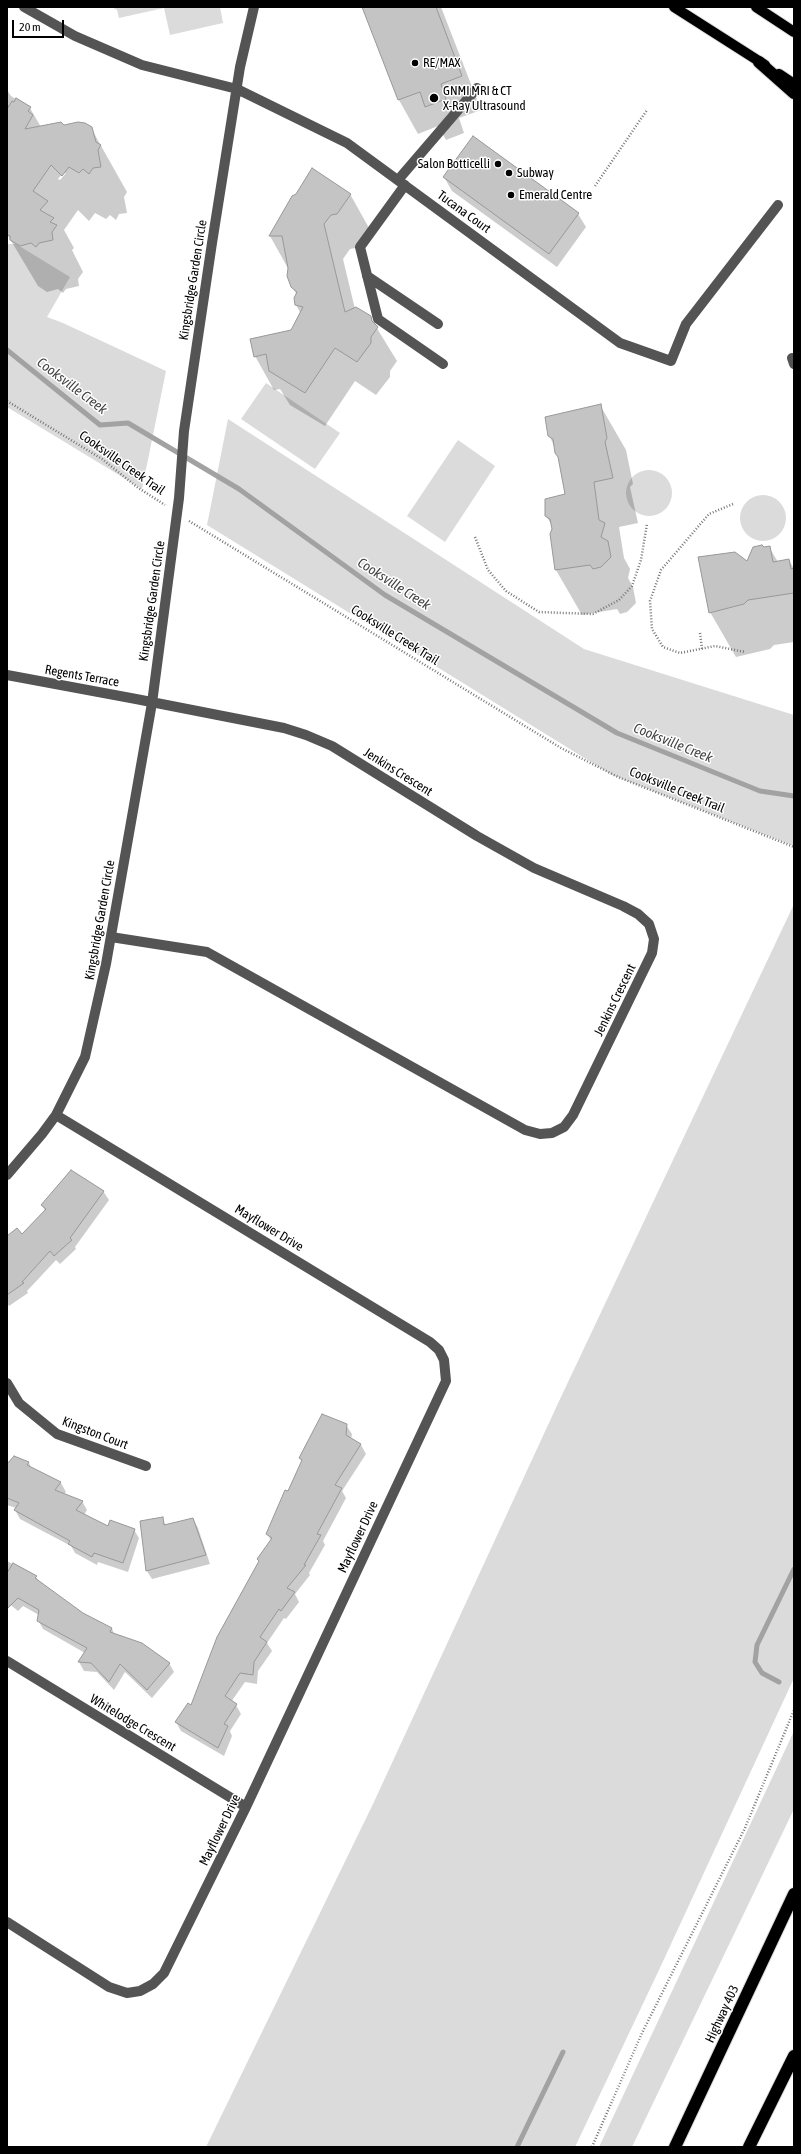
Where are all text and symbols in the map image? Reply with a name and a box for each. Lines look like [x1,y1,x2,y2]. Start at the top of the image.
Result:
scale bar [14,12,66,38]
text: 20 m [19,20,41,34]
place label: RE/MAX [423,55,460,71]
marker: RE/MAX [410,58,420,68]
place label: GNMI MRI & CT X-Ray Ultrasound [443,83,526,114]
marker: GNMI MRI & CT X-Ray Ultrasound [428,92,440,104]
place label: Salon Botticelli [418,156,490,172]
marker: Salon Botticelli [493,159,503,169]
place label: Subway [517,165,554,181]
marker: Subway [504,168,514,178]
street label: Tucana Court [434,187,494,237]
place label: Emerald Centre [519,187,592,203]
marker: Emerald Centre [506,190,516,200]
street label: Kingsbridge Garden Circle [176,219,210,341]
water label: Cooksville Creek [34,354,110,418]
street label: Cooksville Creek Trail [76,428,168,498]
street label: Kingsbridge Garden Circle [136,540,168,662]
water label: Cooksville Creek [354,554,434,614]
street label: Cooksville Creek Trail [348,602,442,668]
street label: Regents Terrace [44,662,120,690]
water label: Cooksville Creek [631,720,715,766]
street label: Jenkins Crescent [361,745,435,799]
street label: Cooksville Creek Trail [627,764,727,816]
street label: Kingsbridge Garden Circle [82,859,118,981]
street label: Jenkins Crescent [591,961,639,1039]
street label: Mayflower Drive [232,1201,306,1255]
street label: Kingston Court [60,1413,130,1453]
street label: Mayflower Drive [335,1499,381,1575]
street label: Whitelodge Crescent [87,1691,179,1755]
street label: Mayflower Drive [196,1792,244,1868]
street label: Highway 403 [702,1983,742,2045]

